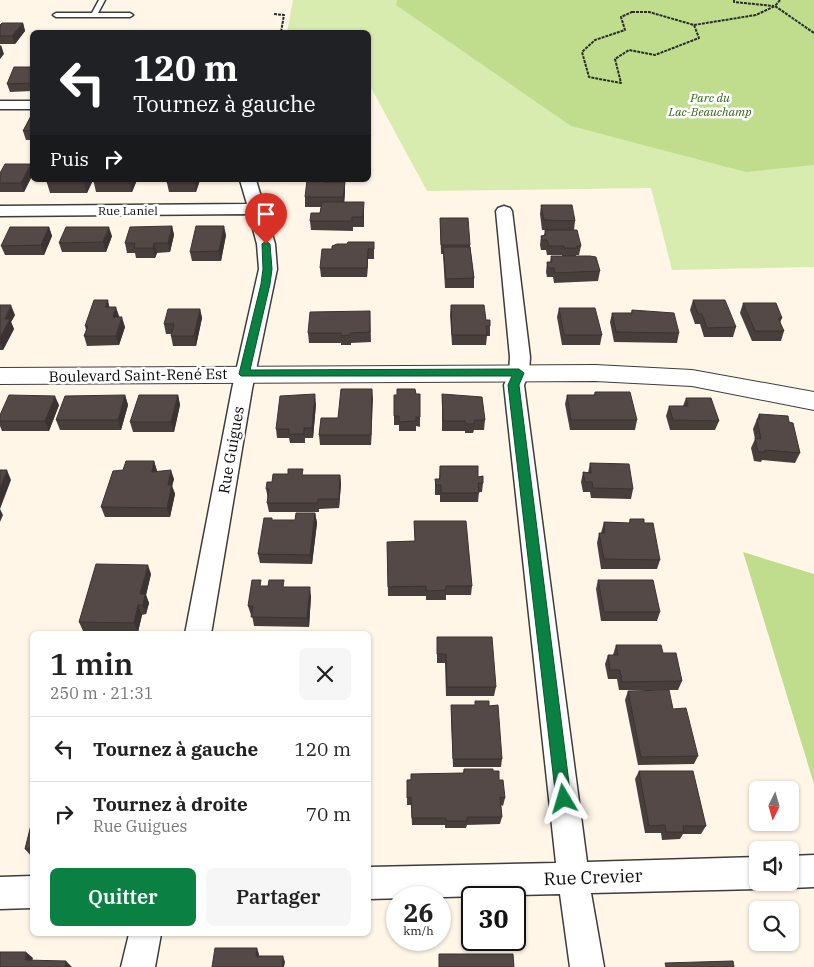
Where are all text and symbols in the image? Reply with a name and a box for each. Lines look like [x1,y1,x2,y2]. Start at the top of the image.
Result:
text: 120 m [133,45,238,91]
icon: left [50,50,115,115]
text: Tournez à gauche [133,89,316,118]
park label: Parc du Lac-Beauchamp [667,90,752,119]
icon: right [99,145,127,173]
text: Puis [50,147,89,171]
pin [245,193,287,244]
icon: arrive [252,200,280,228]
street label: Rue Laniel [98,203,158,218]
street label: Boulevard Saint-René Est [48,364,228,386]
street label: Rue Guigues [214,405,248,495]
text: 1 min [50,644,133,683]
button: close [299,648,351,700]
text: 250 m · 21:31 [50,683,153,703]
icon: left [50,735,78,763]
text: Tournez à gauche [93,737,258,761]
text: 120 m [294,737,351,761]
position arrow [537,772,589,824]
north arrow [749,781,799,831]
map controls [749,781,799,951]
text: Tournez à droite [93,792,248,816]
icon: right [50,800,78,828]
text: 70 m [306,802,351,826]
text: Rue Guigues [93,816,187,836]
button: sound [749,841,799,891]
street label: Rue Crevier [543,864,643,890]
button: Quitter [50,868,196,926]
button: Partager [206,868,351,926]
speed limit sign: 30 [461,886,526,951]
text: 26 [403,896,434,929]
button: search [749,901,799,951]
text: km/h [403,923,434,938]

